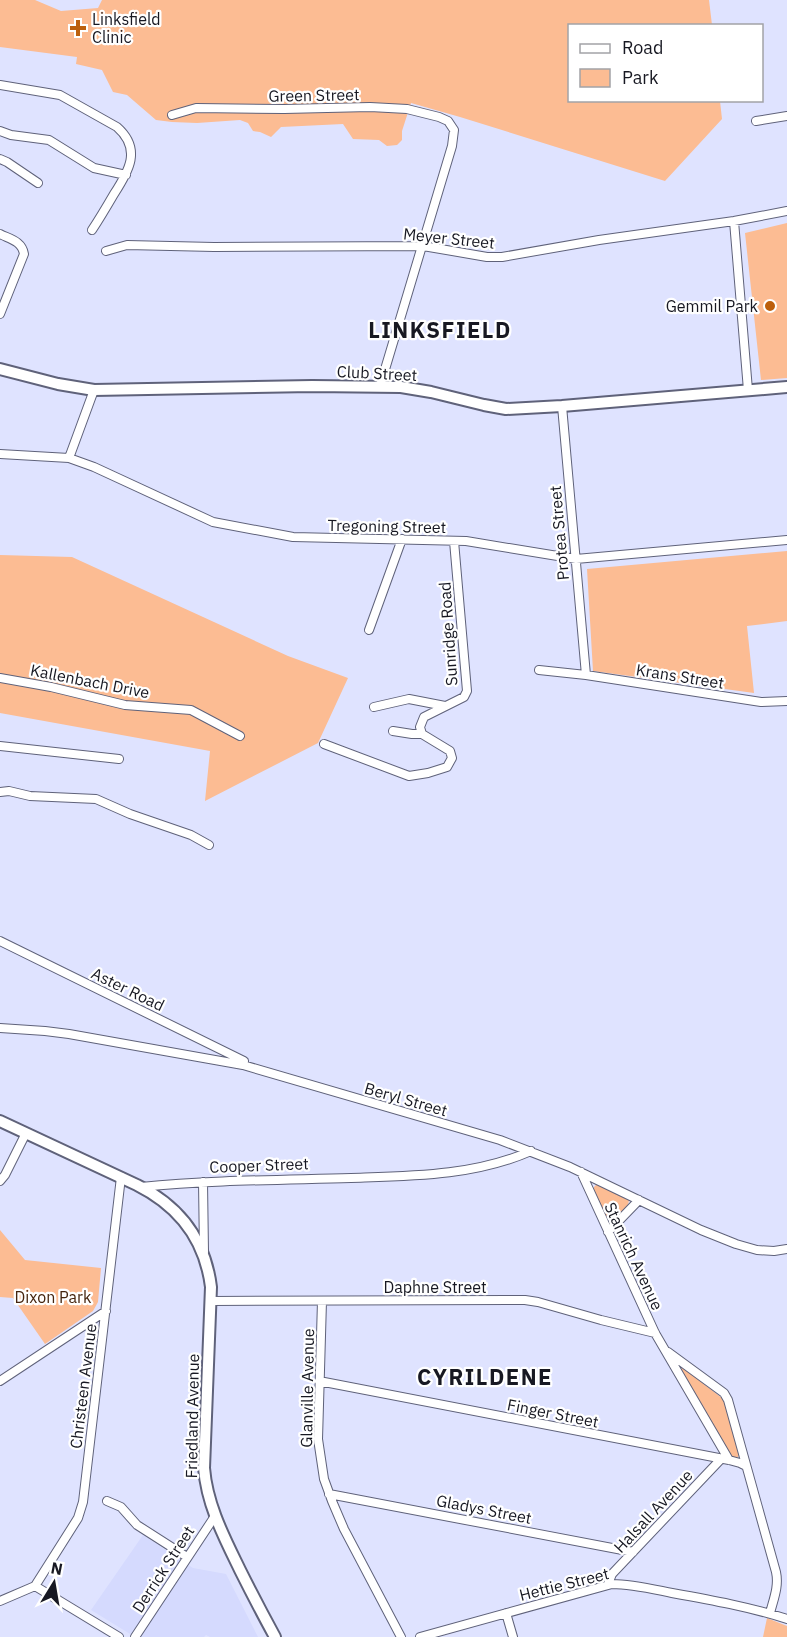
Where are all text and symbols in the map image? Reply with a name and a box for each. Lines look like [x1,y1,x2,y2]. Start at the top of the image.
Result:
place label: Linksfield Clinic [92,9,161,47]
marker: Linksfield Clinic [69,19,87,37]
legend [568,24,763,102]
text: Road [622,36,663,59]
text: Park [622,66,659,89]
street label: Green Street [268,84,360,106]
street label: Meyer Street [402,223,496,253]
place label: Gemmil Park [666,296,759,316]
marker: Gemmil Park [763,299,777,313]
district label: LINKSFIELD [368,315,512,344]
street label: Club Street [336,361,418,385]
street label: Protea Street [545,485,573,581]
street label: Tregoning Street [328,515,446,537]
street label: Sunridge Road [434,581,462,687]
street label: Krans Street [635,659,725,693]
street label: Kallenbach Drive [29,660,151,702]
street label: Aster Road [88,963,168,1015]
street label: Beryl Street [362,1078,450,1120]
street label: Cooper Street [209,1153,309,1177]
street label: Stanrich Avenue [600,1199,668,1313]
street label: Daphne Street [383,1277,487,1297]
park label: Dixon Park [15,1287,92,1307]
street label: Christeen Avenue [65,1322,101,1450]
street label: Glanville Avenue [296,1328,318,1448]
street label: Friedland Avenue [181,1353,203,1479]
district label: CYRILDENE [417,1362,553,1391]
street label: Finger Street [506,1394,600,1432]
street label: Halsall Avenue [609,1465,697,1557]
street label: Gladys Street [435,1490,533,1528]
street label: Derrick Street [128,1522,198,1616]
north arrow [24,1553,84,1613]
text: N [49,1557,64,1579]
street label: Hettie Street [517,1563,611,1605]

